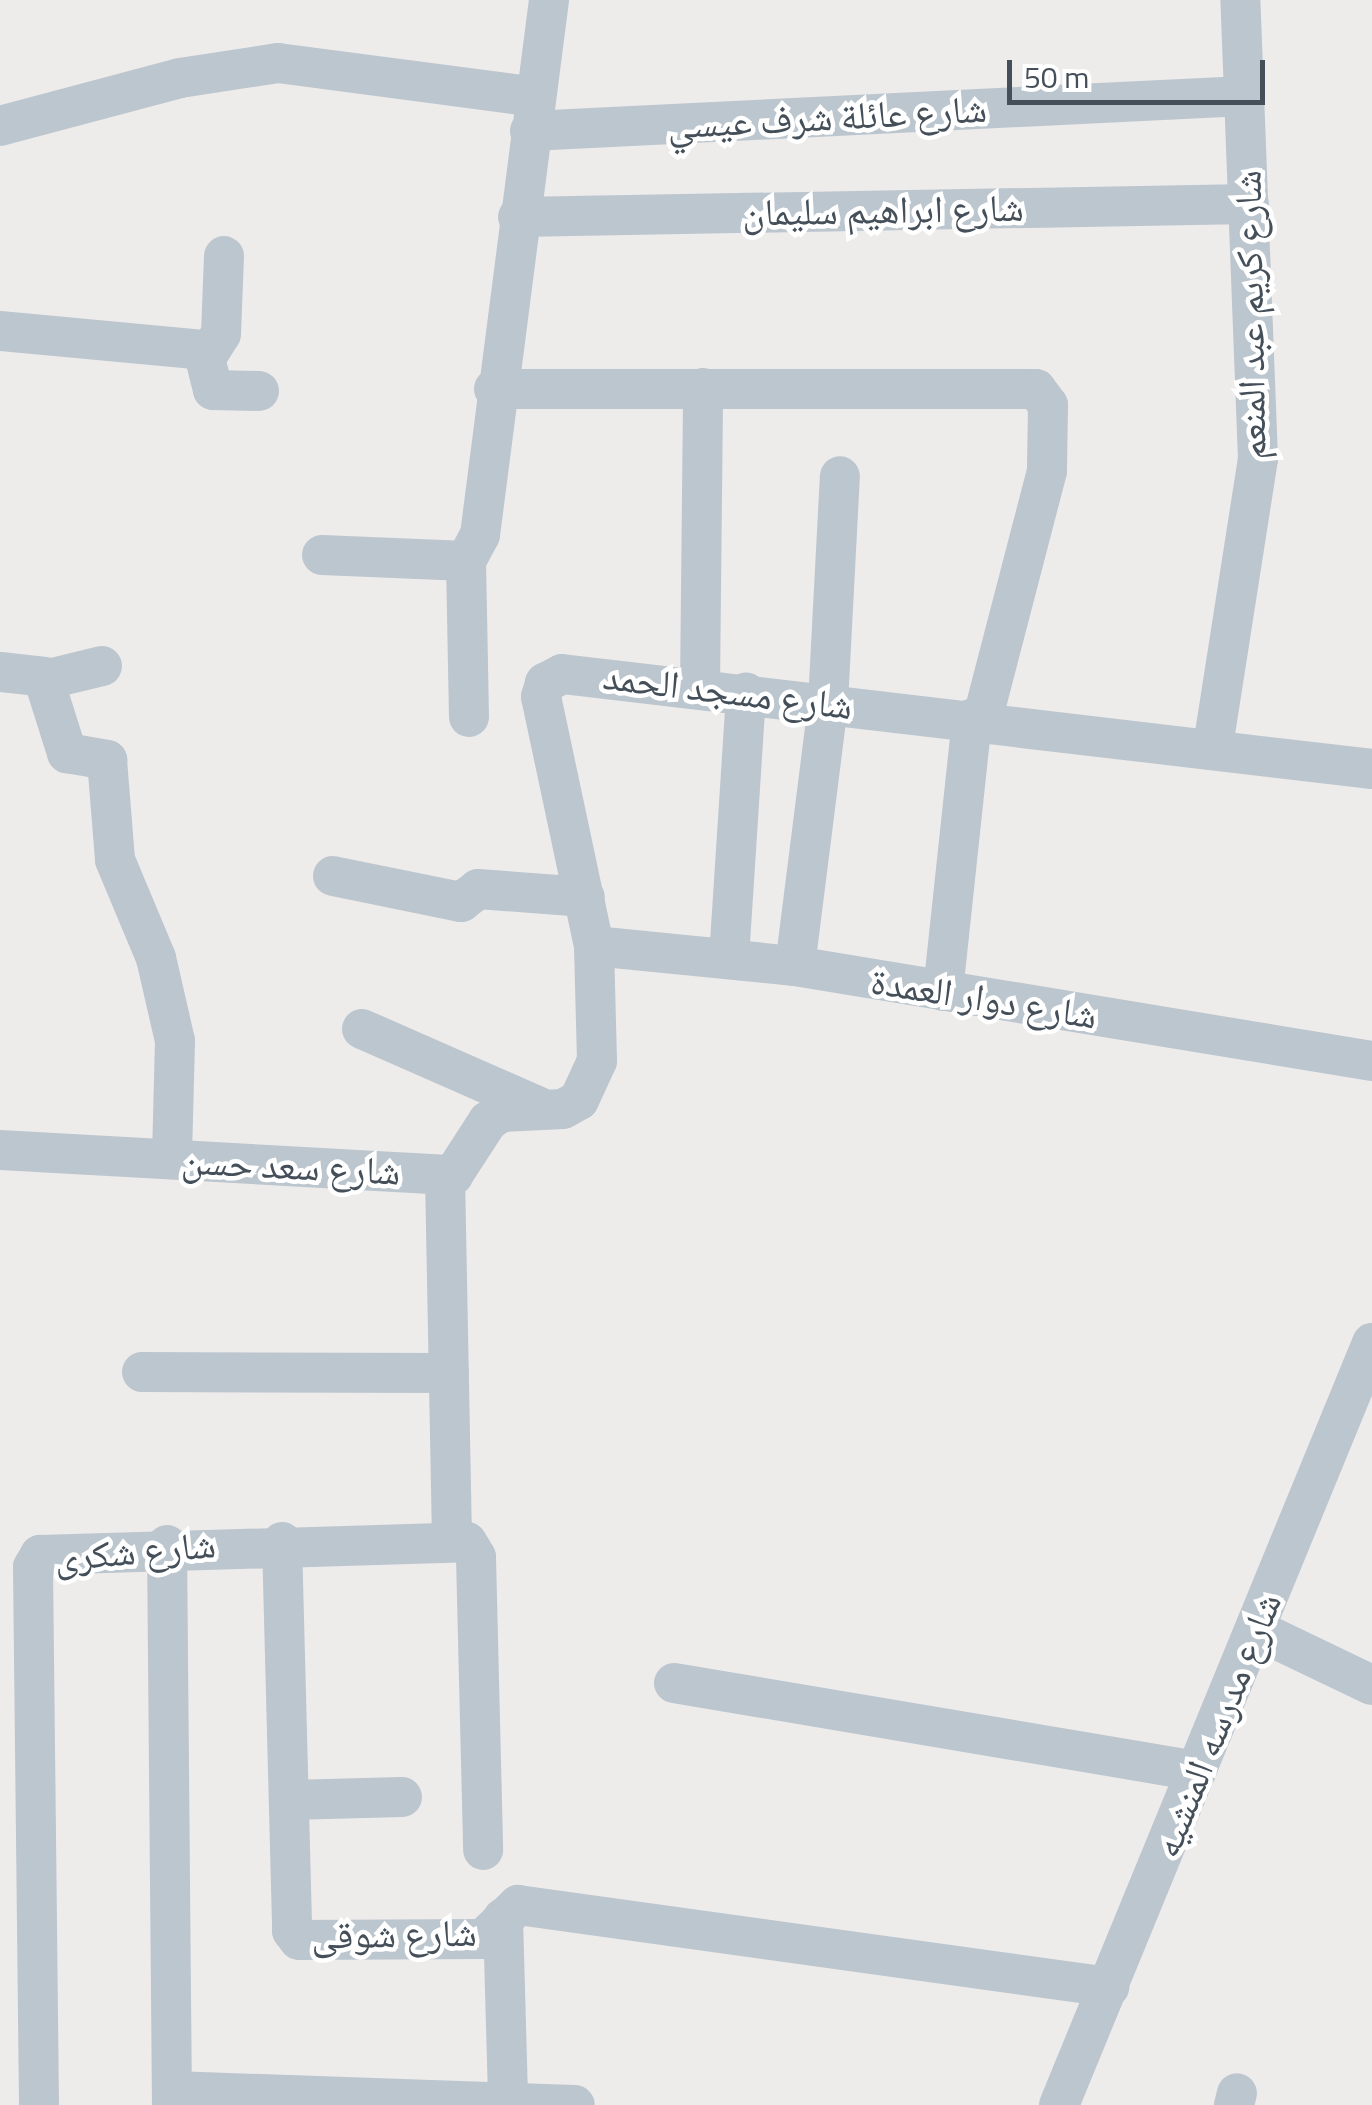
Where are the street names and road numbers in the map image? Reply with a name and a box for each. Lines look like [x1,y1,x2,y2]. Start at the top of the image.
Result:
street label: شارع عائلة شرف عيسي [666,86,988,148]
street label: شارع كريم عبد المنعم [1225,170,1275,460]
street label: شارع ابراهيم سليمان [742,185,1024,235]
street label: شارع مسجد الحمد [601,653,855,729]
street label: شارع دوار العمدة [868,958,1100,1038]
street label: شارع سعد حسن [180,1137,402,1195]
street label: شارع شكرى [52,1521,218,1581]
street label: شارع مدرسه المنشيه [1143,1586,1291,1864]
street label: شارع شوقى [311,1910,477,1958]

